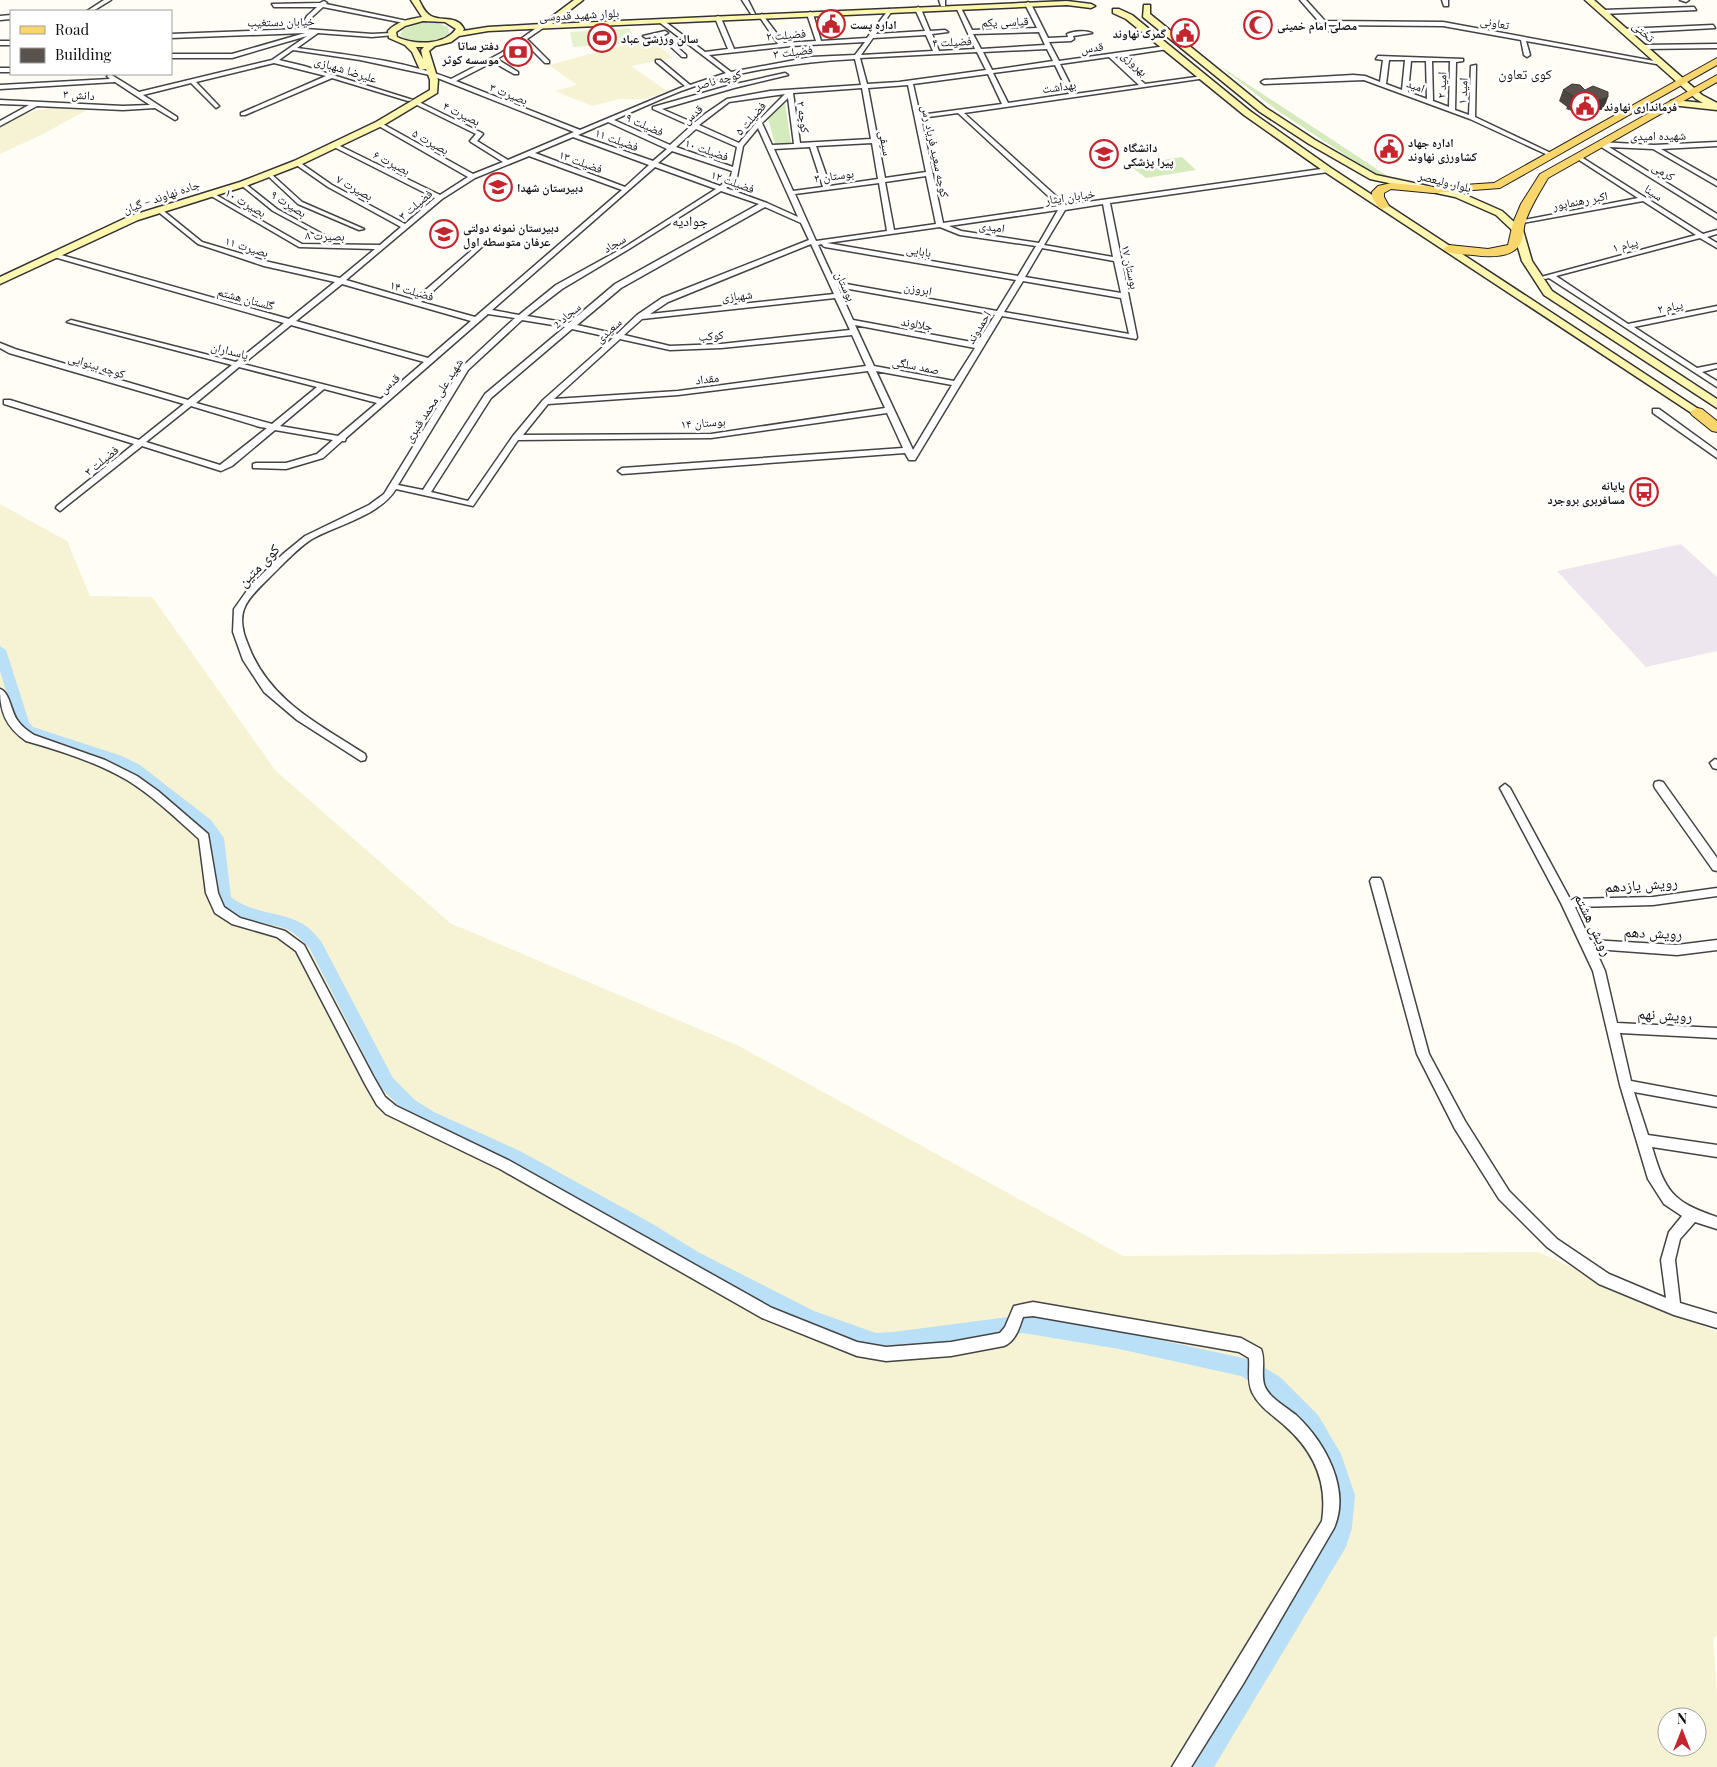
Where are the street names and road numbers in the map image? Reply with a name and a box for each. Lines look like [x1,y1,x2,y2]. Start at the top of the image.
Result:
street label: بلوار شهید قدوسی [538,4,620,24]
street label: خیابان دستغیب [247,12,315,30]
street label: قیاسی یکم [981,12,1029,31]
street label: تعاونی [1479,12,1511,33]
street label: تختی [1629,17,1659,45]
street label: فضیلت ۲ [765,24,807,44]
street label: فضیلت ۴ [932,32,972,50]
street label: قدس [1080,37,1104,57]
street label: فضیلت ۳ [772,41,814,62]
street label: بهروزی [1118,47,1152,79]
street label: علیرضا شهبازی [313,52,379,86]
street label: کوچه ناصر [692,65,743,93]
street label: امید ۲ [1433,71,1450,99]
street label: امید [1404,74,1428,96]
street label: بهداشت [1041,76,1077,97]
street label: امید ۱ [1453,77,1471,105]
street label: بصیرت ۳ [488,78,530,108]
street label: دانش ۳ [63,85,95,103]
street label: بصیرت ۴ [441,97,483,129]
street label: فضیلت ۵ [731,98,769,138]
street label: قدس [678,100,706,128]
street label: کوچه ۲ [794,100,814,134]
street label: کوچه سعید فریاد رس [918,103,954,199]
street label: فضیلت ۹ [623,109,666,140]
street label: بصیرت ۵ [410,124,452,158]
street label: فضیلت ۱۱ [593,124,641,154]
street label: شهیده امیدی [1630,127,1686,144]
street label: سیفی [876,129,896,157]
street label: فضیلت ۱۰ [683,134,731,164]
street label: بصیرت ۶ [371,146,413,178]
street label: فضیلت ۱۳ [557,146,605,176]
street label: کرمی [1650,158,1678,184]
street label: بوستان ۳ [813,164,855,186]
street label: فضیلت ۱۲ [709,166,757,196]
street label: بلوار ولیعصر [1416,166,1473,196]
street label: بصیرت ۷ [334,170,376,204]
street label: جاده نهاوند - گیان [120,175,202,217]
street label: سینا [1642,180,1666,204]
street label: بصیرت ۱۰ [222,184,269,220]
street label: فضیلت ۳ [395,185,436,223]
street label: خیابان ایثار [1043,185,1096,208]
street label: بصیرت ۹ [268,186,310,221]
street label: اکبر رهنماپور [1550,187,1609,214]
street label: امیدی [978,216,1006,236]
street label: بصیرت ۸ [305,226,345,244]
street label: سجاد [600,230,628,256]
street label: بصیرت ۱۱ [223,232,271,261]
street label: پیام ۱ [1611,233,1640,256]
street label: بابایی [905,240,933,260]
street label: بوستان ۱۷ [1118,243,1144,291]
street label: بوستان [832,268,860,304]
street label: فضیلت ۱۴ [388,276,436,304]
street label: ابروزن [903,278,933,299]
street label: گلستان هشتم [216,283,276,314]
street label: شهبازی [721,285,753,305]
street label: پیام ۲ [1656,295,1685,317]
street label: سجاد 2 [548,298,584,332]
street label: احمدوند [962,307,994,346]
street label: جلالوند [900,312,935,334]
street label: سعیدی [591,314,625,346]
street label: کوکب [698,326,724,344]
street label: پاسداران [210,338,251,363]
street label: کوچه بینوایی [67,349,127,382]
street label: صمد سلگی [891,353,941,377]
street label: شهید علی محمد قنبری [400,355,467,445]
street label: قدس [375,369,403,397]
street label: مقداد [694,369,720,387]
street label: بوستان ۱۴ [680,412,726,432]
street label: فضیلت ۳ [80,441,122,479]
street label: کوی متین [233,539,284,592]
street label: رویش یازدهم [1604,871,1679,898]
street label: رویش هشتم [1569,889,1618,959]
street label: رویش دهم [1623,921,1683,944]
street label: رویش نهم [1637,1003,1693,1026]

